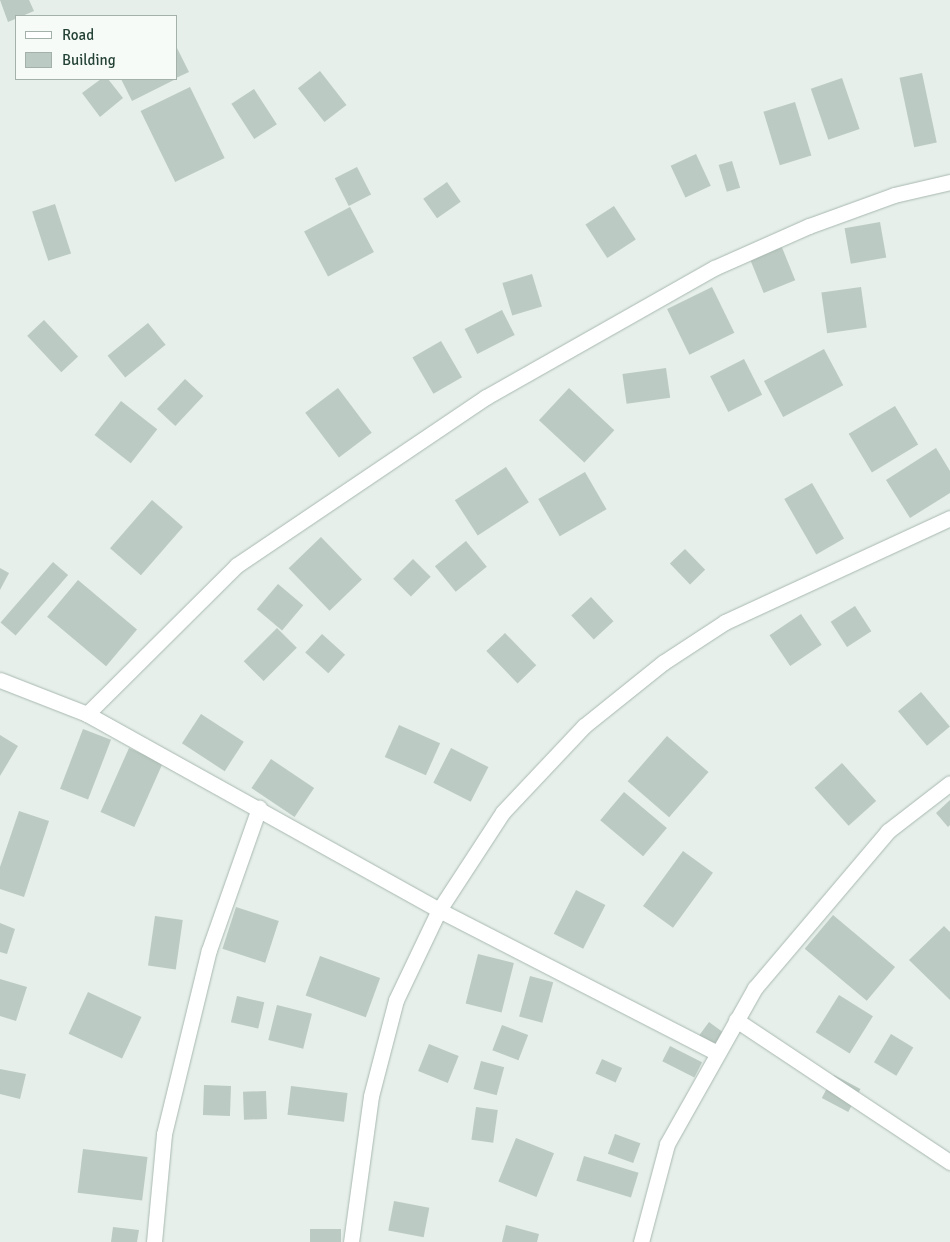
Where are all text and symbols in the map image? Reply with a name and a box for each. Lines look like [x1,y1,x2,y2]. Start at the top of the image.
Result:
legend [15,15,178,80]
text: Road [62,26,94,44]
text: Building [62,51,116,69]

